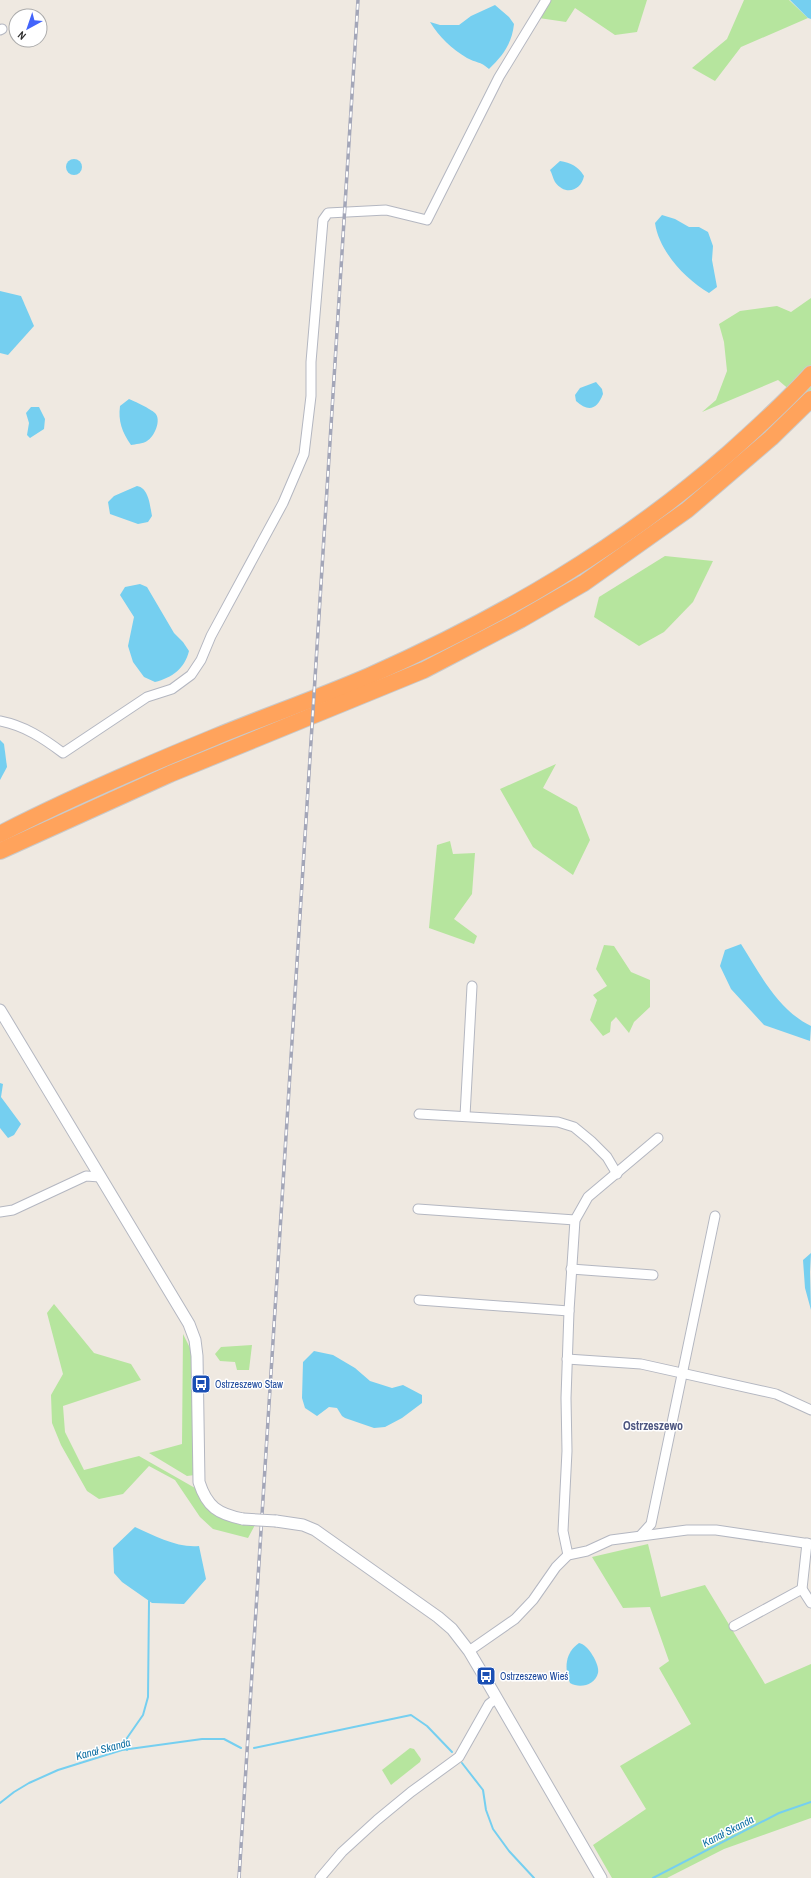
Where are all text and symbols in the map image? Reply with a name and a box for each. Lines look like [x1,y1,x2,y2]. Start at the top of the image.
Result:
north arrow [8,8,48,48]
text: N [15,28,29,43]
bus stop icon: Ostrzeszewo Staw [190,1373,212,1395]
place label: Ostrzeszewo Staw [215,1378,283,1391]
district label: Ostrzeszewo [623,1418,683,1434]
bus stop icon: Ostrzeszewo Wieś [475,1665,497,1687]
place label: Ostrzeszewo Wieś [500,1670,568,1683]
water label: Kanał Skanda [74,1735,132,1763]
water label: Kanał Skanda [700,1812,756,1850]

